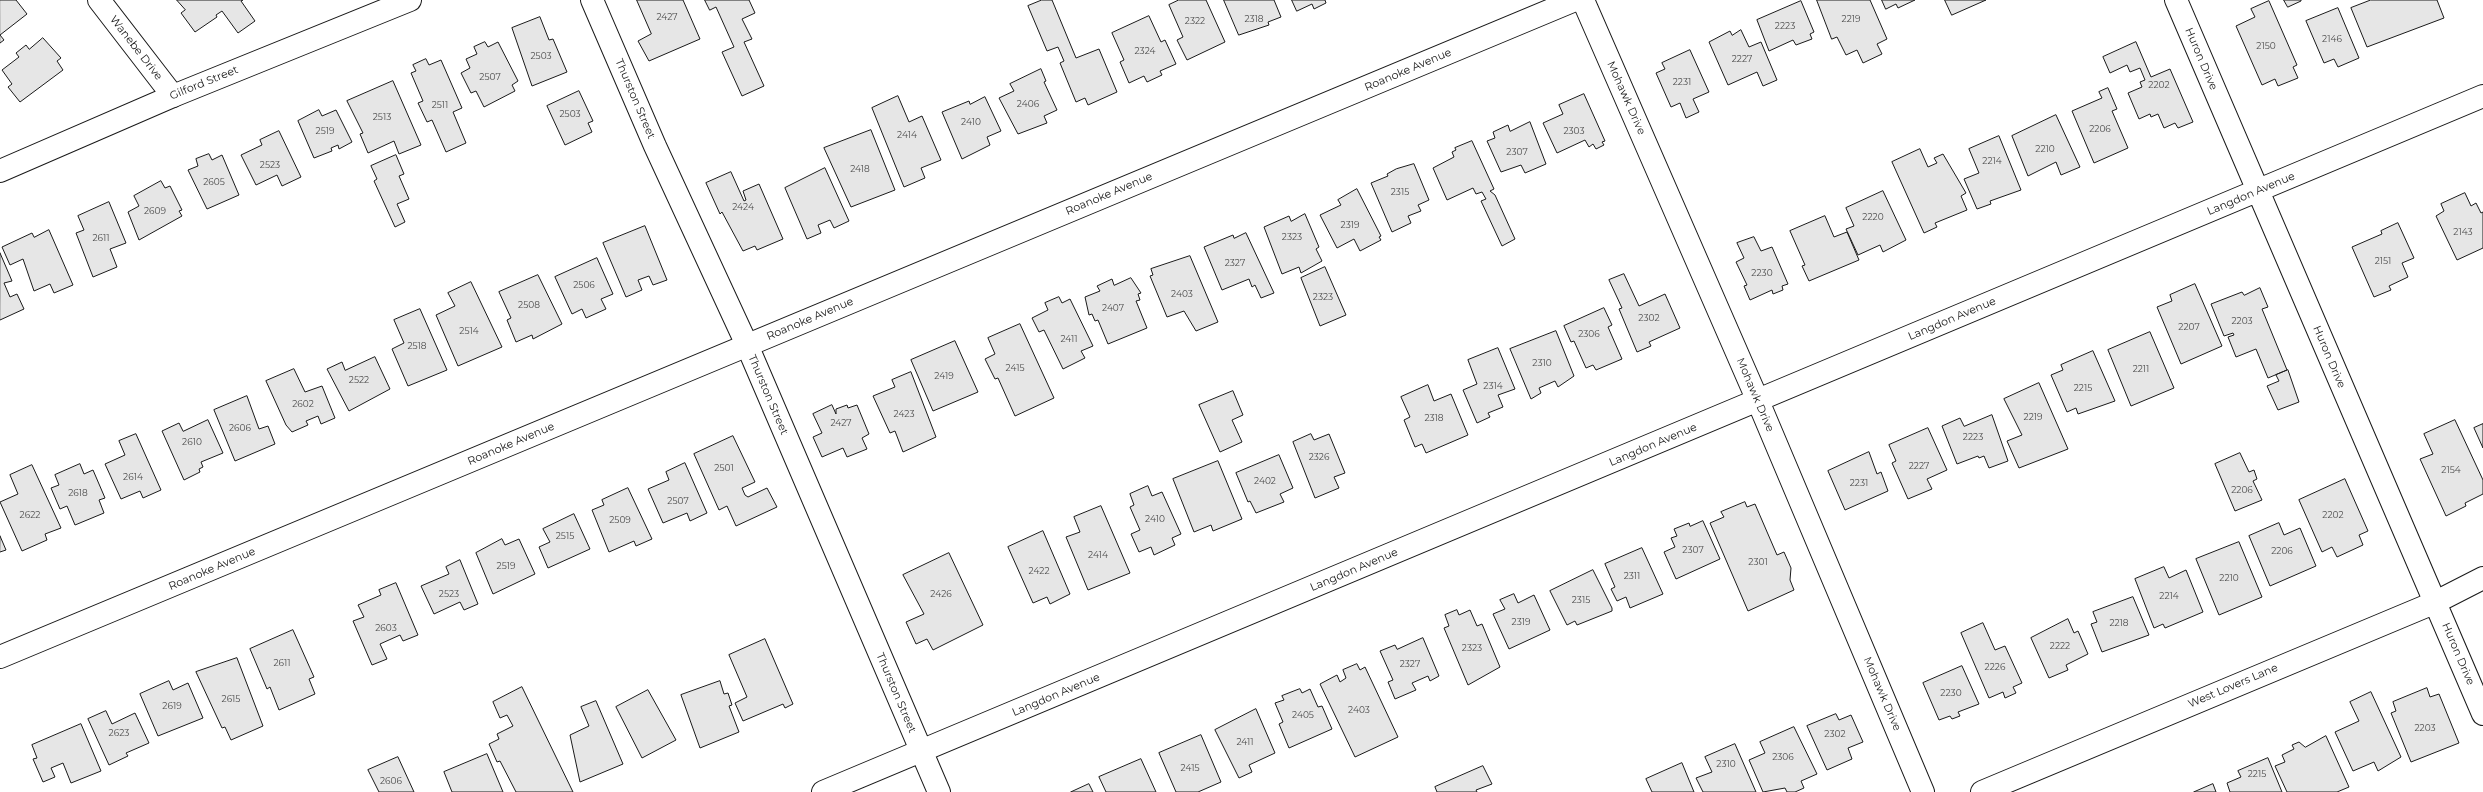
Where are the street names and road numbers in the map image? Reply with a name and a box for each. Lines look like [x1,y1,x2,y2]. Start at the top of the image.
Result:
street label: Wanebe Drive [107,13,165,83]
street label: Huron Drive [2182,26,2220,92]
street label: Roanoke Avenue [1363,46,1453,94]
street label: Thurston Street [612,57,658,141]
street label: Mohawk Drive [1604,59,1648,137]
street label: Gilford Street [168,63,240,103]
street label: Roanoke Avenue [1064,170,1154,218]
street label: Langdon Avenue [2205,170,2297,218]
street label: Roanoke Avenue [765,295,855,343]
street label: Langdon Avenue [1906,295,1998,343]
street label: Huron Drive [2310,324,2348,390]
street label: Thurston Street [745,353,791,437]
street label: Mohawk Drive [1733,356,1777,434]
street label: Roanoke Avenue [466,420,556,468]
street label: Langdon Avenue [1607,421,1699,469]
street label: Roanoke Avenue [167,545,257,593]
street label: Langdon Avenue [1308,546,1400,594]
street label: Huron Drive [2439,621,2477,687]
street label: Thurston Street [873,651,919,735]
street label: Mohawk Drive [1860,655,1904,733]
street label: West Lovers Lane [2186,661,2280,711]
street label: Langdon Avenue [1010,671,1102,719]

